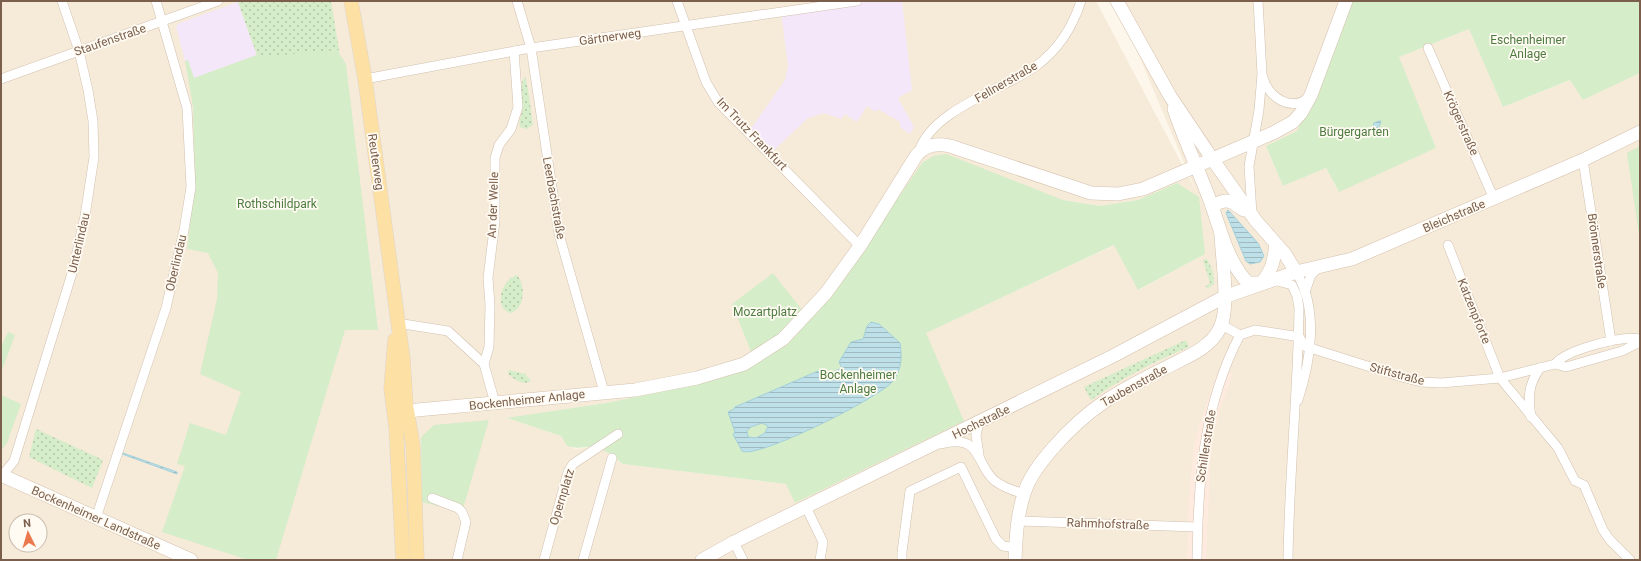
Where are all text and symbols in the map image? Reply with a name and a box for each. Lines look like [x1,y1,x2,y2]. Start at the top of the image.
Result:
street label: Staufenstraße [72,21,148,59]
street label: Gärtnerweg [578,26,642,48]
park label: Eschenheimer Anlage [1490,33,1566,61]
street label: Fellnerstraße [972,59,1040,105]
street label: Krögerstraße [1440,88,1482,158]
street label: Im Trutz Frankfurt [714,95,790,173]
park label: Bürgergarten [1319,125,1389,139]
street label: Reuterweg [365,133,387,191]
street label: Leerbachstraße [540,156,568,240]
street label: An der Welle [485,171,501,239]
park label: Rothschildpark [237,197,318,211]
street label: Bleichstraße [1421,197,1487,235]
street label: Unterlindau [65,212,93,274]
street label: Brönnerstraße [1585,212,1609,290]
street label: Oberlindau [163,233,189,293]
street label: Katzenpforte [1455,276,1493,346]
park label: Mozartplatz [733,305,797,319]
street label: Stiftstraße [1368,360,1426,388]
street label: Taubenstraße [1099,362,1169,410]
park label: Bockenheimer Anlage [820,368,896,396]
street label: Bockenheimer Anlage [468,387,586,413]
street label: Hochstraße [950,402,1012,442]
street label: Schillerstraße [1193,409,1219,483]
street label: Opernplatz [547,467,577,527]
street label: Bockenheimer Landstraße [29,483,163,553]
north arrow [8,513,48,553]
street label: Rahmhofstraße [1066,516,1150,532]
text: N [23,517,32,530]

